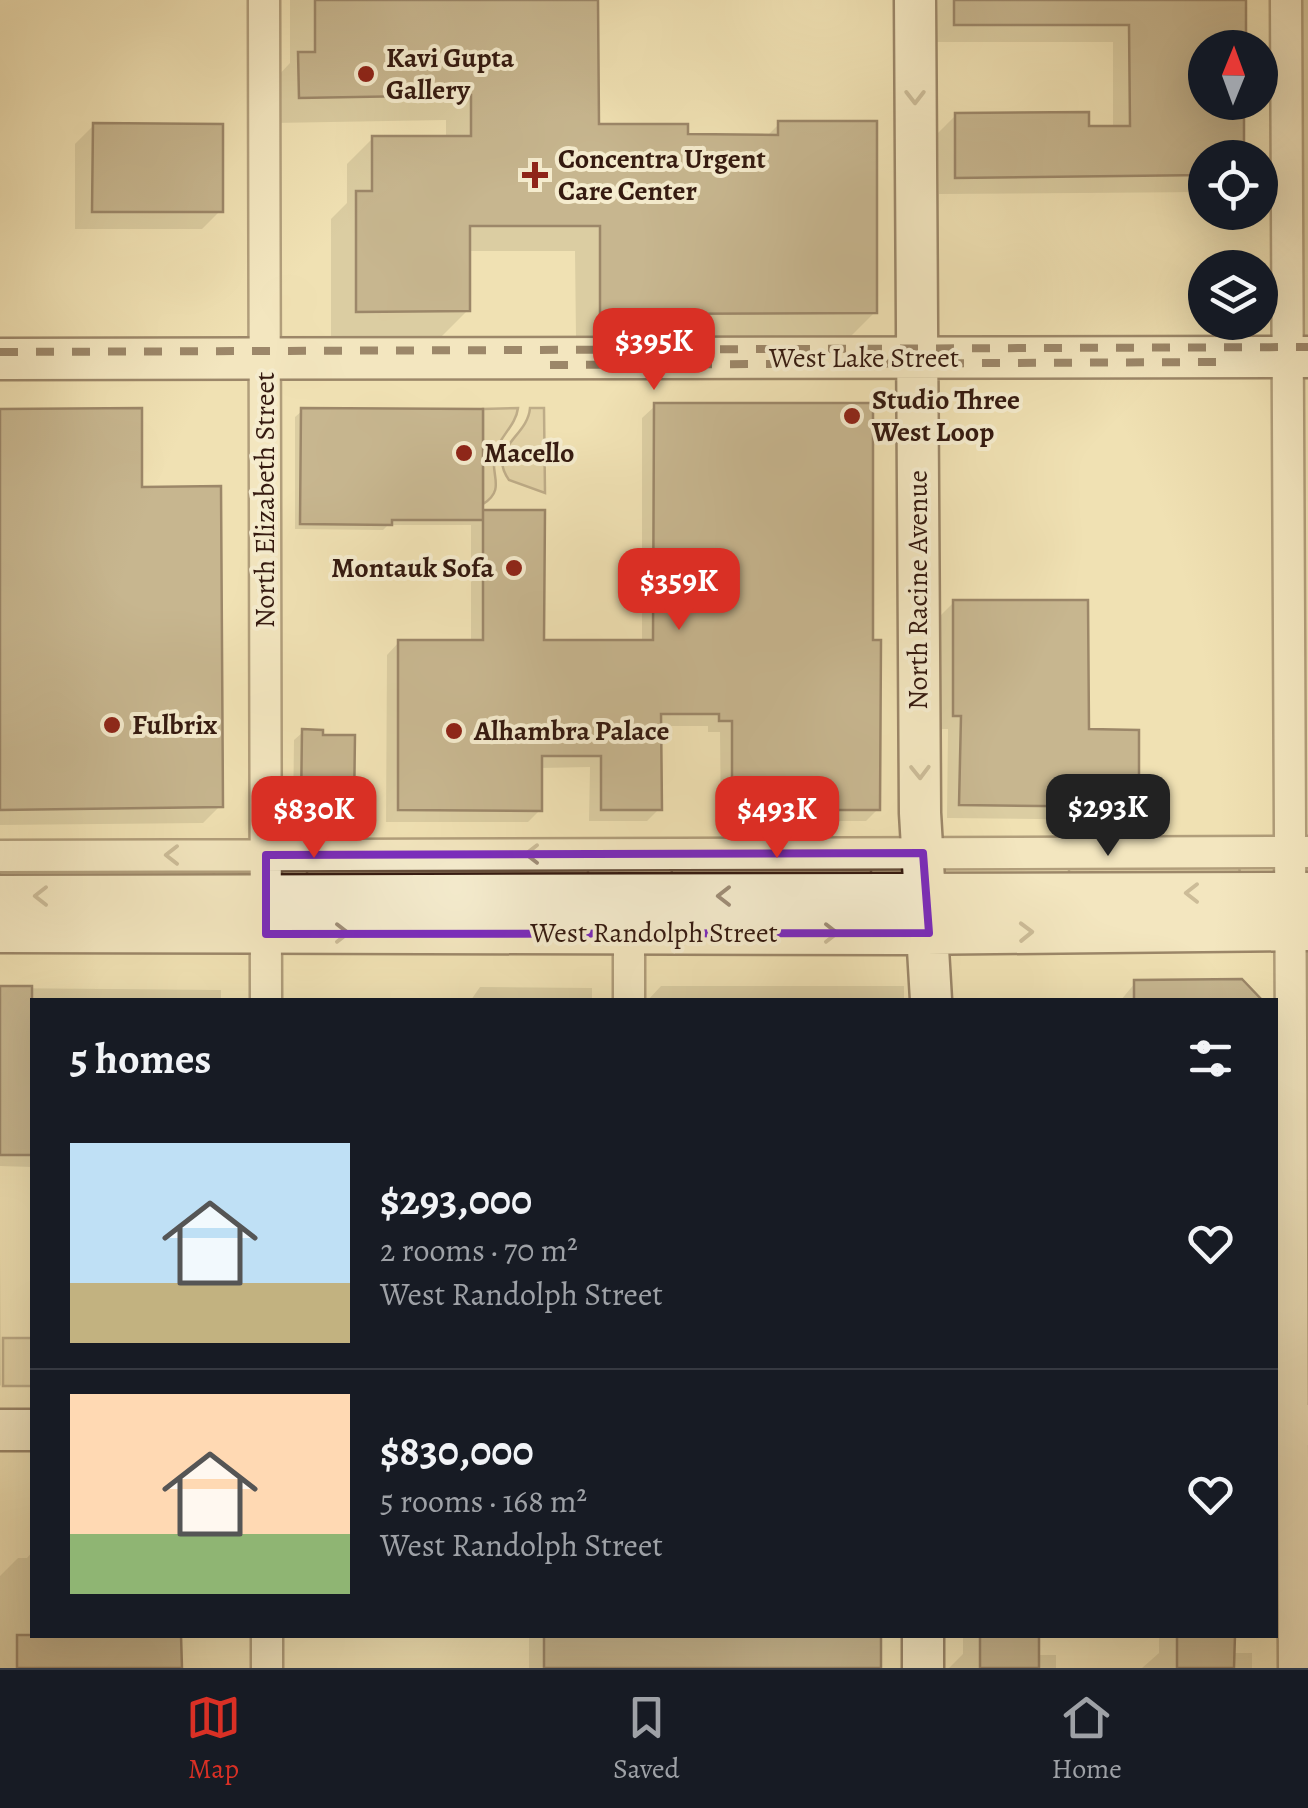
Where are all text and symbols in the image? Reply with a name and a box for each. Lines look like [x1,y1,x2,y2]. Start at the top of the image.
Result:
north arrow [1188,30,1278,120]
map controls [1188,30,1278,340]
place label: Kavi Gupta Gallery [386,39,515,109]
marker: Kavi Gupta Gallery [355,63,377,85]
one-way arrow [904,90,926,106]
place label: Concentra Urgent Care Center [558,140,766,210]
button: locate [1188,140,1278,230]
marker: Concentra Urgent Care Center [522,162,548,188]
button: layers [1188,250,1278,340]
pin: $395K [584,308,724,393]
text: $395K [615,318,693,362]
street label: West Lake Street [768,339,959,377]
street label: North Elizabeth Street [246,372,284,628]
place label: Studio Three West Loop [871,381,1020,451]
marker: Studio Three West Loop [841,405,863,427]
place label: Macello [484,434,574,472]
marker: Macello [453,442,475,464]
street label: North Racine Avenue [899,470,937,710]
pin: $359K [609,548,749,633]
place label: Montauk Sofa [331,549,494,587]
marker: Montauk Sofa [503,557,525,579]
text: $359K [640,558,718,602]
place label: Fulbrix [132,706,217,744]
place label: Alhambra Palace [473,712,669,750]
marker: Fulbrix [101,714,123,736]
marker: Alhambra Palace [443,720,465,742]
one-way arrow [909,765,930,781]
pin: $293K [1038,774,1178,859]
pin: $830K [244,776,384,861]
pin: $493K [707,776,847,861]
text: $293K [1068,784,1148,828]
text: $830K [273,786,355,830]
text: $493K [737,786,817,830]
one-way arrow [523,843,538,865]
one-way arrow [163,844,178,866]
one-way arrow [1184,882,1200,904]
one-way arrow [715,885,730,907]
one-way arrow [33,886,49,907]
street label: West Randolph Street [529,914,778,952]
one-way arrow [336,922,351,944]
one-way arrow [824,922,840,944]
one-way arrow [1019,922,1035,943]
text: 5 homes [70,1030,211,1087]
icon: filters [1183,1031,1238,1086]
text: $293,000 [380,1171,532,1228]
icon: home [150,1183,270,1303]
icon: heart [1183,1216,1238,1271]
text: 2 rooms · 70 m² [380,1228,578,1272]
text: West Randolph Street [380,1272,663,1316]
text: $830,000 [380,1422,534,1479]
icon: home [150,1434,270,1554]
icon: heart [1183,1467,1238,1522]
text: 5 rooms · 168 m² [380,1479,587,1523]
text: West Randolph Street [380,1523,663,1567]
tab: Map [186,1690,241,1788]
tab: Saved [613,1690,680,1788]
tab: Home [1052,1690,1122,1788]

